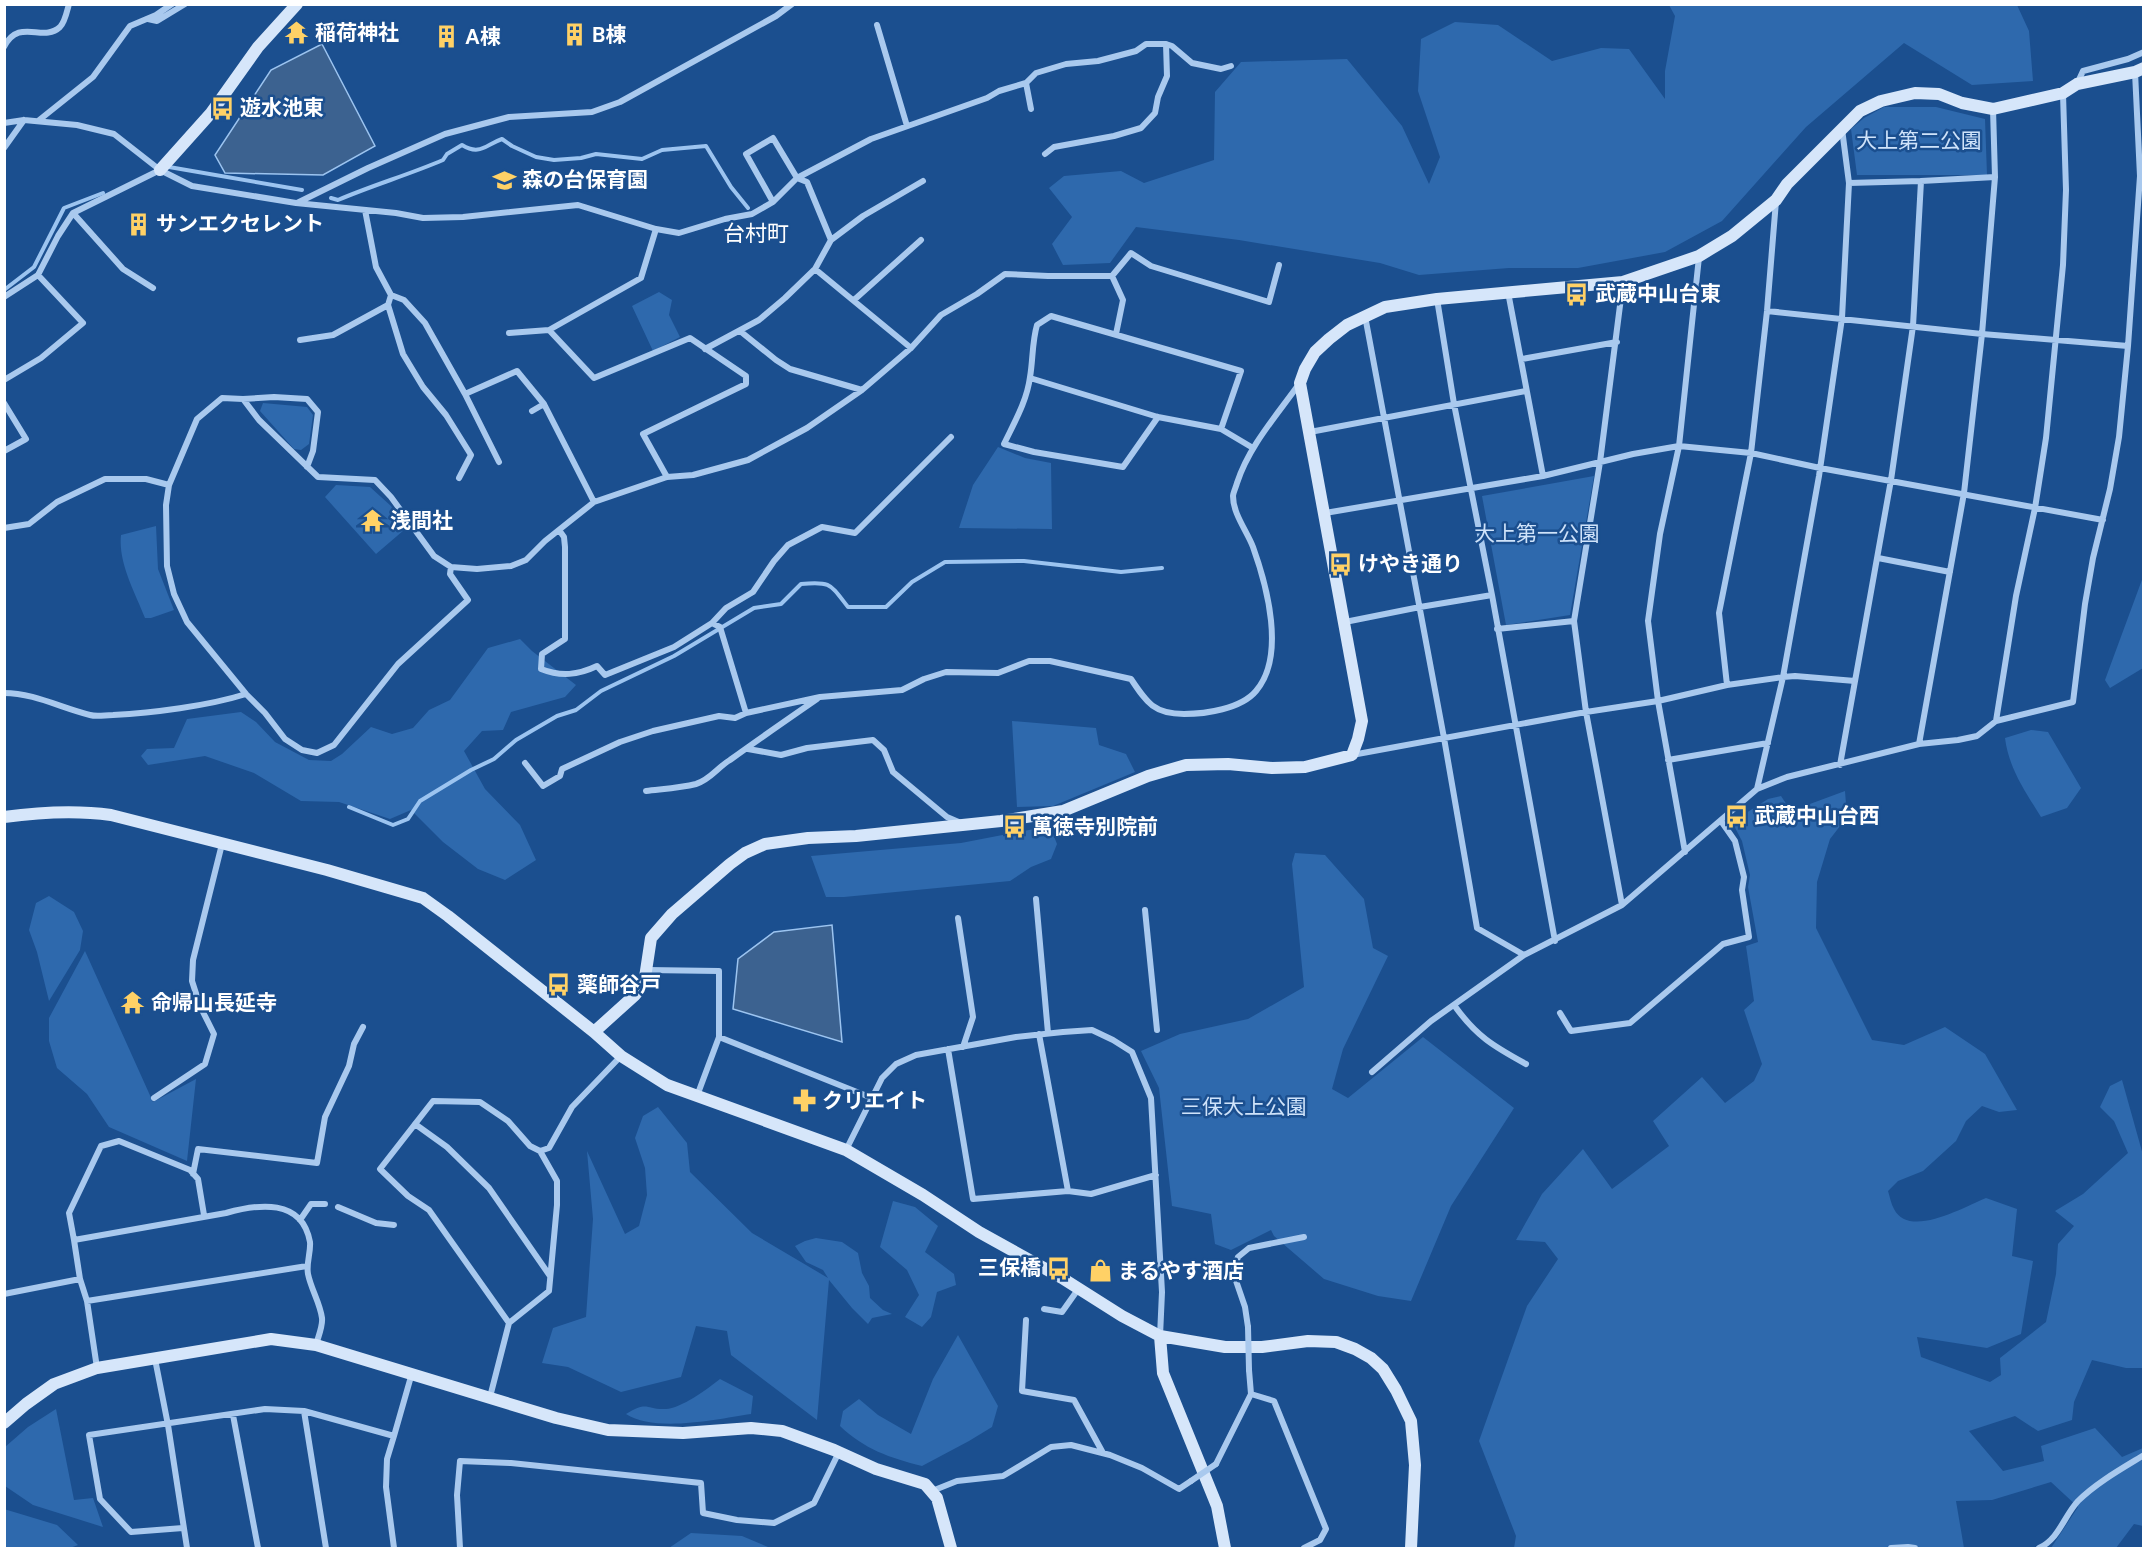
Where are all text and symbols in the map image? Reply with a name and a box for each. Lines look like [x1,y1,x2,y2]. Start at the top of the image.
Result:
place label: 稲荷神社 [315,19,399,47]
temple icon: 稲荷神社 [284,20,310,46]
place label: B棟 [592,21,626,49]
building icon: B棟 [561,22,587,48]
place label: A棟 [465,23,501,51]
building icon: A棟 [434,24,460,50]
place label: 遊水池東 [240,94,324,122]
bus stop icon: 遊水池東 [209,95,235,121]
park label: 大上第二公園 [1856,127,1982,155]
place label: 森の台保育園 [522,166,648,194]
school or university icon: 森の台保育園 [491,167,517,193]
place label: サンエクセレント [156,210,324,238]
building icon: サンエクセレント [125,211,151,237]
district label: 台村町 [723,219,789,248]
place label: 武蔵中山台東 [1595,280,1721,308]
bus stop icon: 武蔵中山台東 [1564,281,1590,307]
place label: 浅間社 [390,507,453,535]
temple icon: 浅間社 [359,508,385,534]
park label: 大上第一公園 [1474,520,1600,548]
place label: けやき通り [1358,550,1463,578]
bus stop icon: けやき通り [1327,551,1353,577]
place label: 武蔵中山台西 [1754,802,1880,830]
bus stop icon: 武蔵中山台西 [1723,803,1749,829]
place label: 萬徳寺別院前 [1032,813,1158,841]
bus stop icon: 萬徳寺別院前 [1001,814,1027,840]
place label: 薬師谷戸 [577,971,661,999]
bus stop icon: 薬師谷戸 [546,972,572,998]
place label: 命帰山長延寺 [151,989,277,1017]
temple icon: 命帰山長延寺 [120,990,146,1016]
place label: クリエイト [822,1087,927,1115]
pharmacy icon: クリエイト [791,1088,817,1114]
park label: 三保大上公園 [1181,1093,1307,1121]
place label: 三保橋 [978,1254,1041,1282]
bus stop icon: 三保橋 [1046,1255,1072,1281]
place label: まるやす酒店 [1118,1257,1244,1285]
shop icon: まるやす酒店 [1087,1258,1113,1284]

